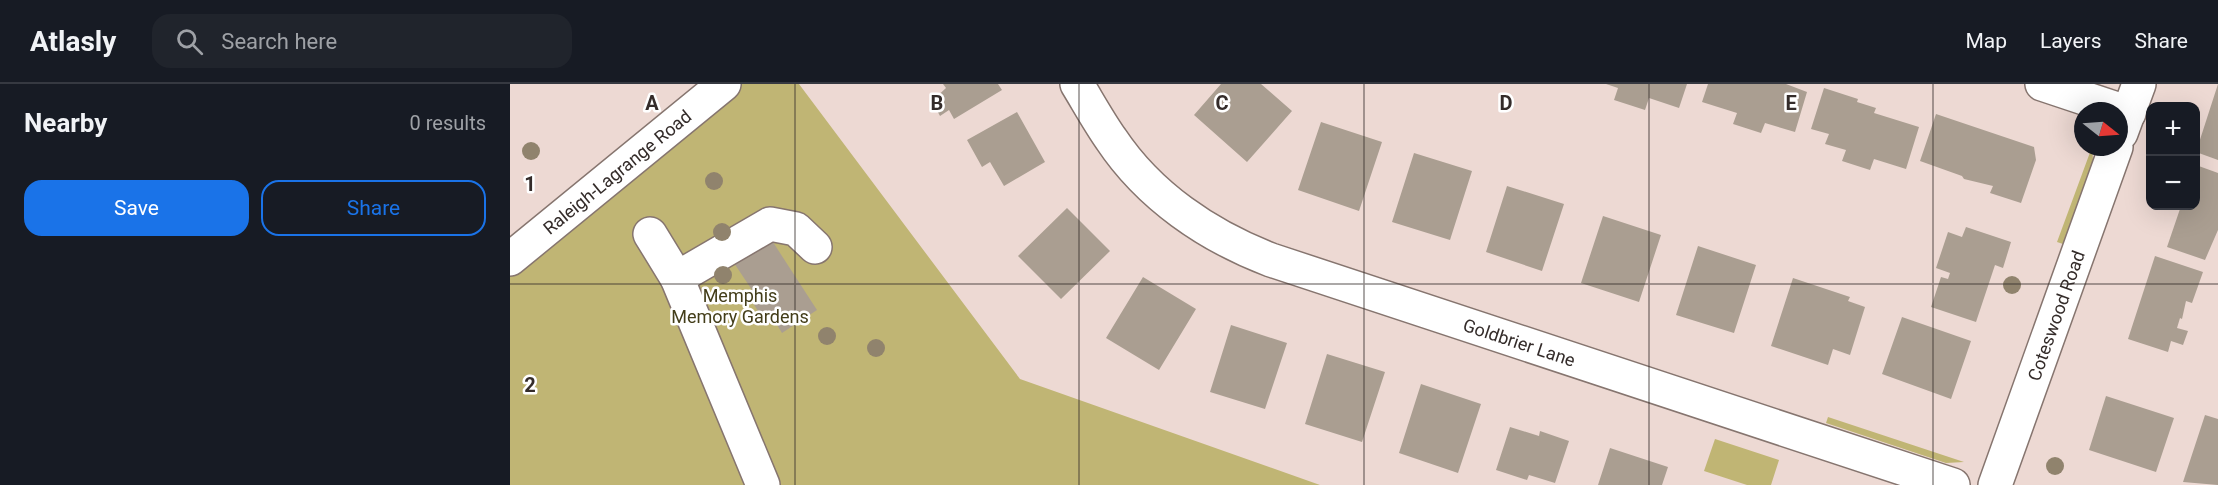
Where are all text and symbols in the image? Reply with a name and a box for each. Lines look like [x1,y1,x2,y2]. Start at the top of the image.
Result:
search box [152,14,572,68]
text: Atlasly [30,25,116,58]
icon: search [173,25,206,58]
text: Search here [221,29,337,54]
text: Map [1965,29,2007,53]
text: Layers [2040,29,2101,53]
text: Share [2134,29,2188,53]
text: A [645,91,659,115]
text: B [931,91,943,115]
text: C [1215,91,1229,115]
text: D [1500,91,1513,115]
text: E [1785,91,1797,115]
north arrow [2074,102,2128,156]
map controls [2146,102,2200,210]
button: + [2146,102,2200,156]
street label: Raleigh-Lagrange Road [539,105,695,238]
text: Nearby [24,108,107,138]
text: 0 results [410,111,486,135]
button: − [2146,156,2200,210]
text: 1 [524,172,536,196]
button: Save [24,180,249,236]
button: Share [261,180,486,236]
street label: Coteswood Road [2023,248,2089,383]
park label: Memphis Memory Gardens [671,285,809,327]
street label: Goldbrier Lane [1461,314,1578,370]
text: 2 [524,373,536,397]

